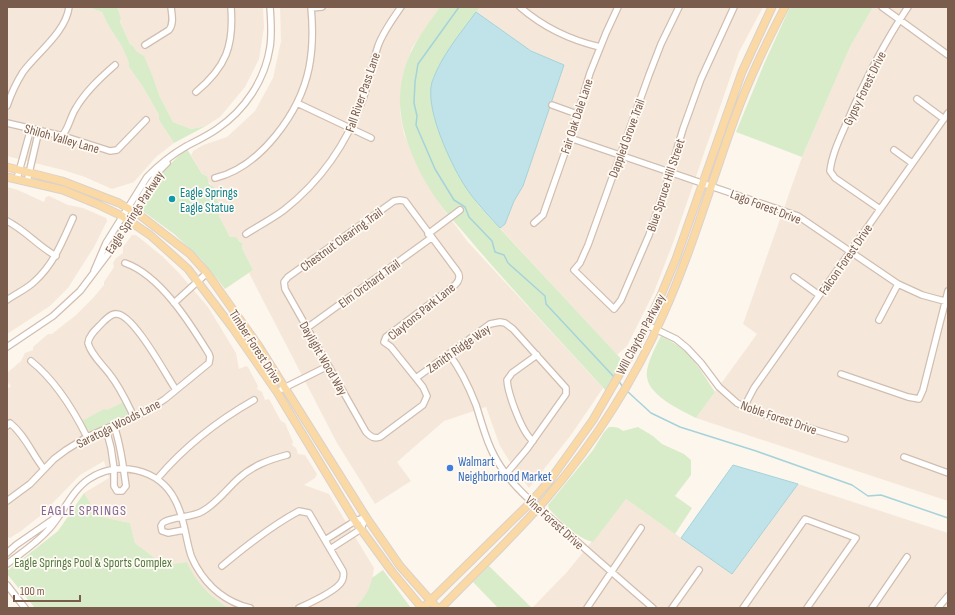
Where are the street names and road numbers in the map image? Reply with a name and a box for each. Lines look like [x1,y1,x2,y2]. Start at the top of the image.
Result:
street label: Gypsy Forest Drive [840,49,890,128]
street label: Fall River Pass Lane [342,50,384,134]
street label: Fair Oak Dale Lane [557,77,597,156]
street label: Dappled Grove Trail [605,97,649,180]
street label: Shiloh Valley Lane [22,121,101,157]
street label: Blue Spruce Hill Street [643,137,689,234]
street label: Eagle Springs Parkway [102,168,168,257]
street label: Lago Forest Drive [728,186,803,228]
street label: Chestnut Clearing Trail [297,204,386,275]
street label: Falcon Forest Drive [816,221,876,298]
street label: Elm Orchard Trail [336,256,404,312]
street label: Claytons Park Lane [385,280,459,344]
street label: Will Clayton Parkway [613,291,669,378]
street label: Timber Forest Drive [225,307,285,386]
street label: Daylight Wood Way [296,319,351,398]
street label: Zenith Ridge Way [424,321,494,377]
street label: Saratoga Woods Lane [74,396,163,452]
street label: Noble Forest Drive [739,397,819,438]
street label: Vine Forest Drive [522,492,587,553]

